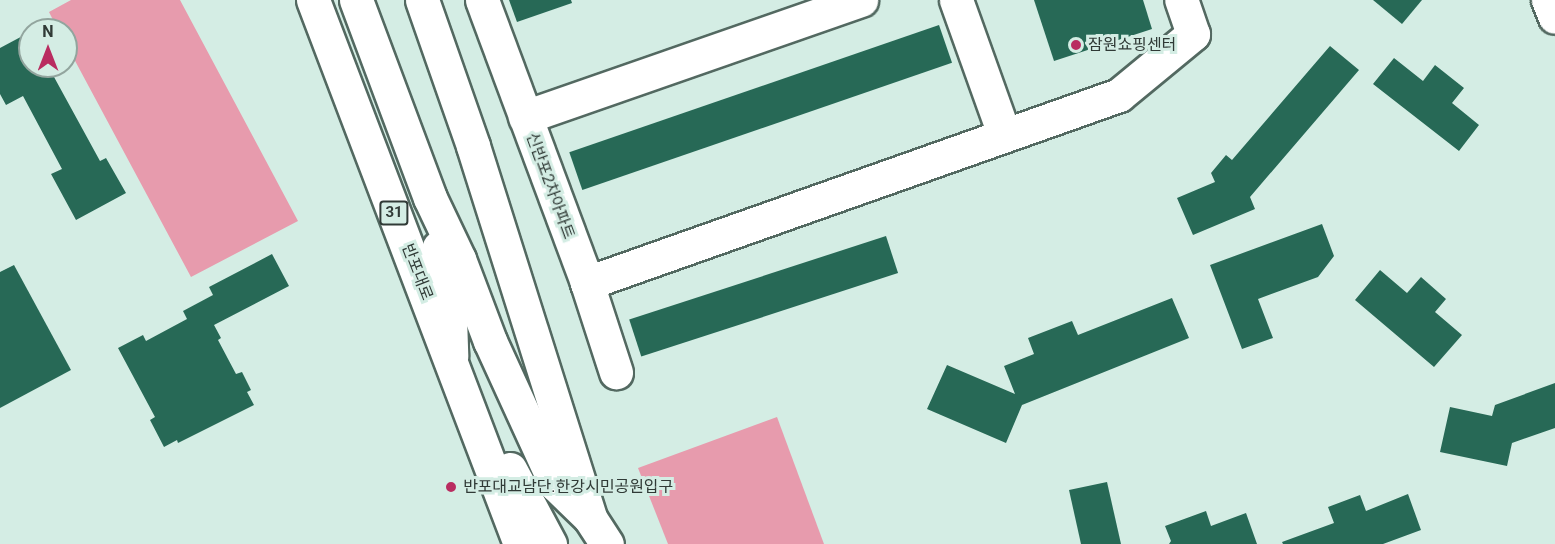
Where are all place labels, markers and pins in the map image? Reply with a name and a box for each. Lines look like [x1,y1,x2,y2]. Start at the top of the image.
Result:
place label: 잠원쇼핑센터 [1088,35,1176,55]
marker: 잠원쇼핑센터 [1069,38,1083,52]
place label: 반포대교남단.한강시민공원입구 [463,477,673,497]
marker: 반포대교남단.한강시민공원입구 [444,480,458,494]

